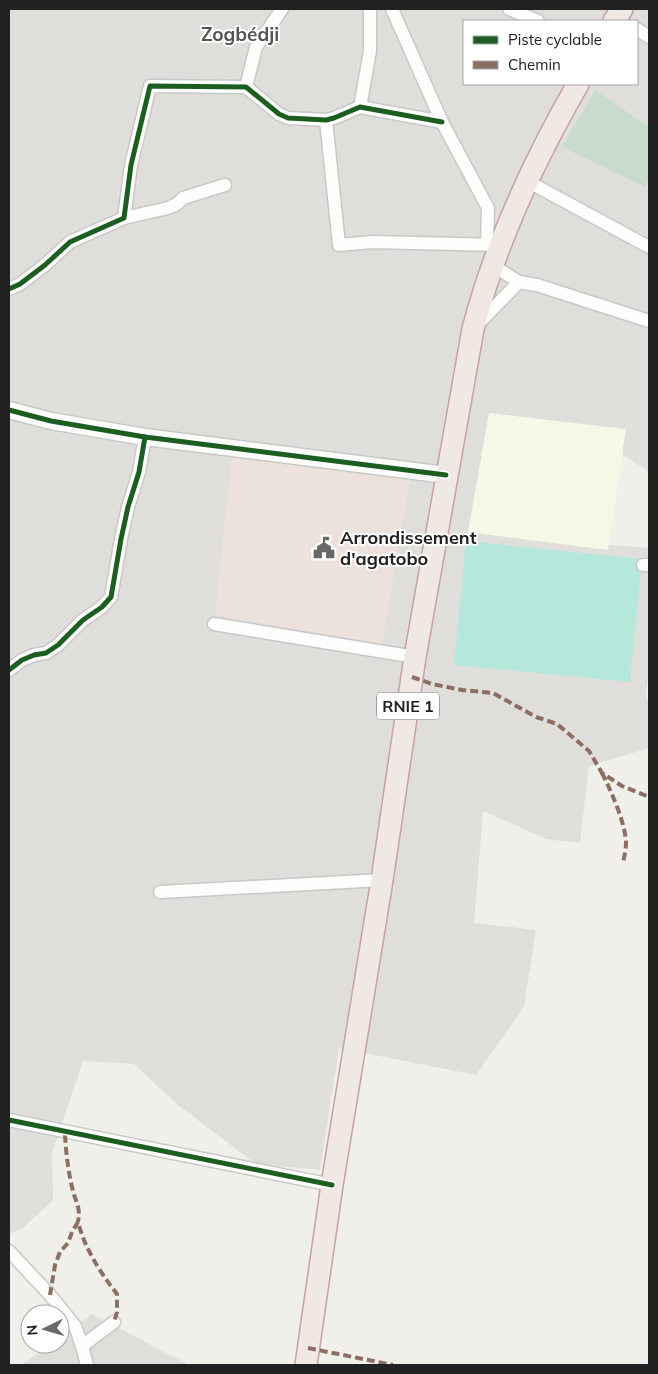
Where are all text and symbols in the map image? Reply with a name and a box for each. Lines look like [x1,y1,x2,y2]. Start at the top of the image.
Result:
legend [463,20,638,85]
district label: Zogbédji [201,22,279,46]
text: Piste cyclable [508,30,602,49]
text: Chemin [508,55,561,74]
place label: Arrondissement d'agatobo [340,526,477,570]
public building icon: Arrondissement d'agatobo [311,535,337,561]
road number: RNIE 1 [377,692,439,719]
north arrow [20,1304,70,1354]
text: N [23,1324,41,1336]

